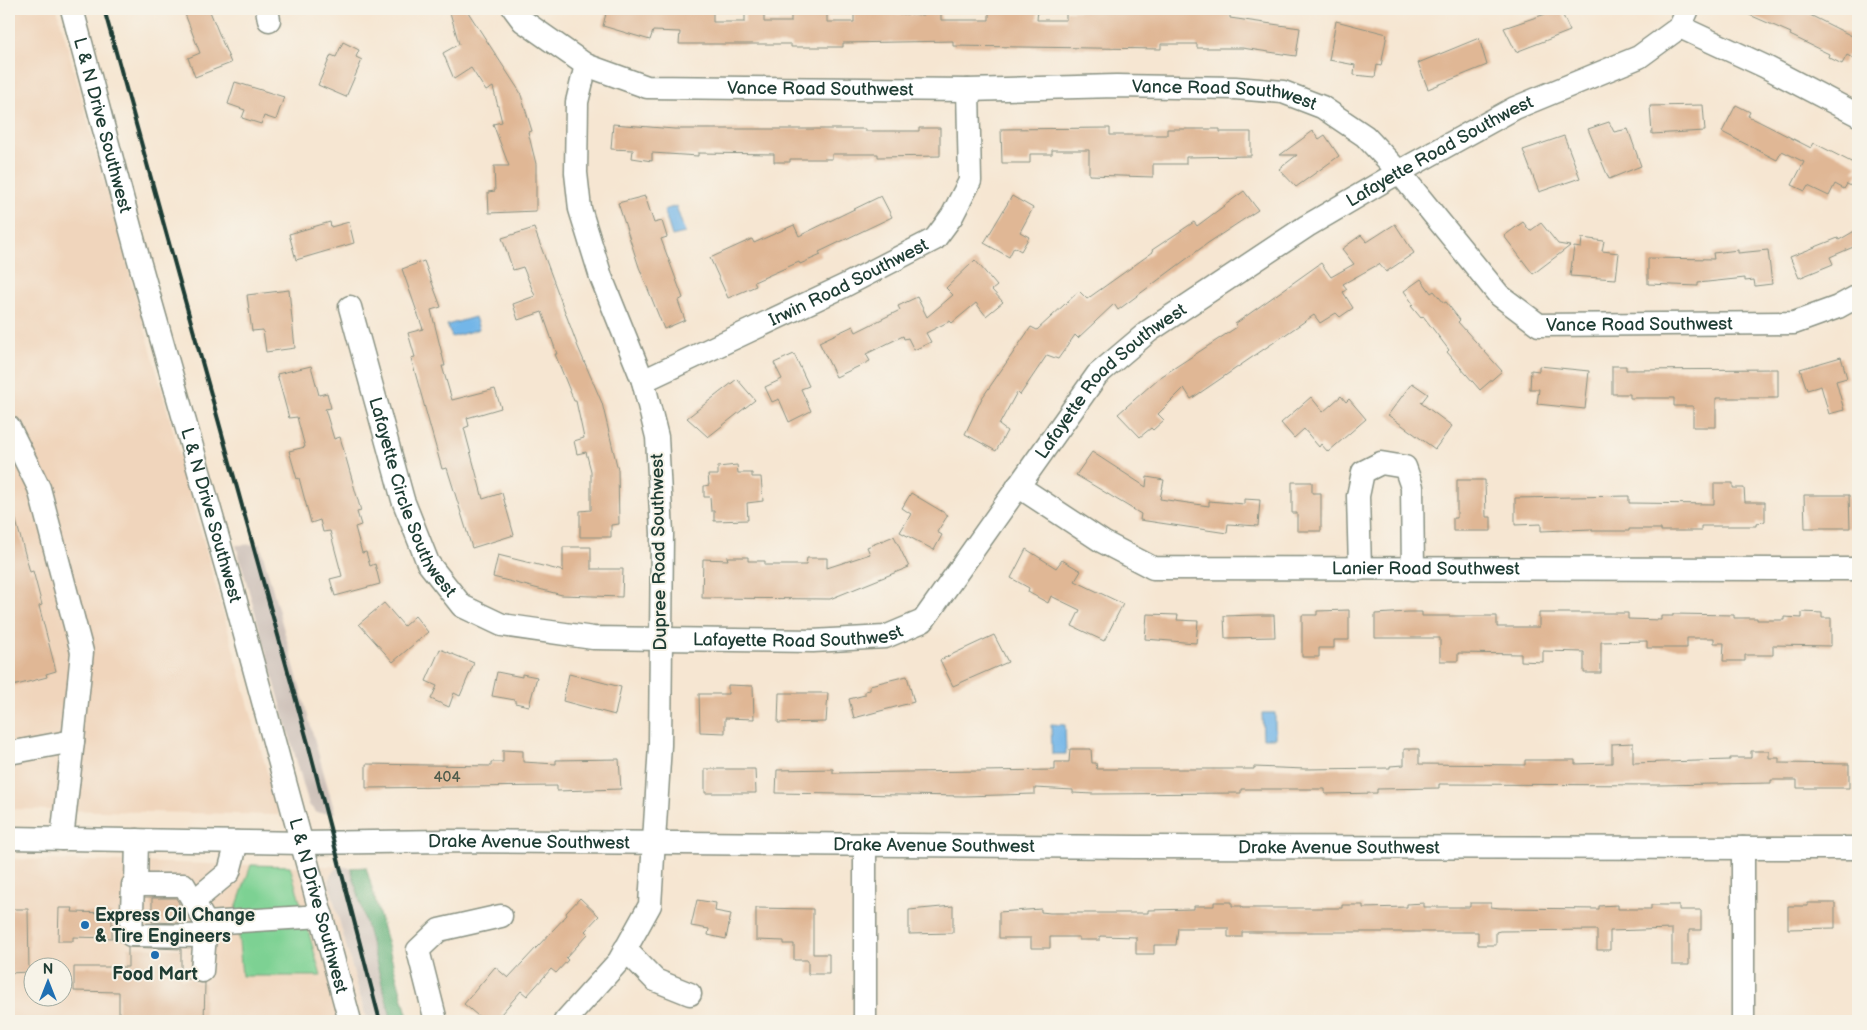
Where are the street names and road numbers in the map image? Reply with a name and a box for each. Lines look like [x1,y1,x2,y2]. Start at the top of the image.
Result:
street label: L & N Drive Southwest [69,35,136,215]
street label: Vance Road Southwest [1132,76,1320,115]
street label: Vance Road Southwest [727,77,914,100]
street label: Lafayette Road Southwest [1343,91,1537,211]
street label: Irwin Road Southwest [766,234,932,330]
street label: Lafayette Road Southwest [1031,298,1191,463]
street label: Vance Road Southwest [1546,313,1733,335]
street label: Lafayette Circle Southwest [365,395,461,601]
street label: L & N Drive Southwest [177,425,246,605]
street label: Dupree Road Southwest [647,453,671,651]
street label: Lanier Road Southwest [1332,558,1520,579]
street label: Lafayette Road Southwest [693,620,906,652]
street label: L & N Drive Southwest [285,816,353,996]
street label: Drake Avenue Southwest [428,830,630,853]
street label: Drake Avenue Southwest [833,834,1035,857]
street label: Drake Avenue Southwest [1238,837,1440,858]

